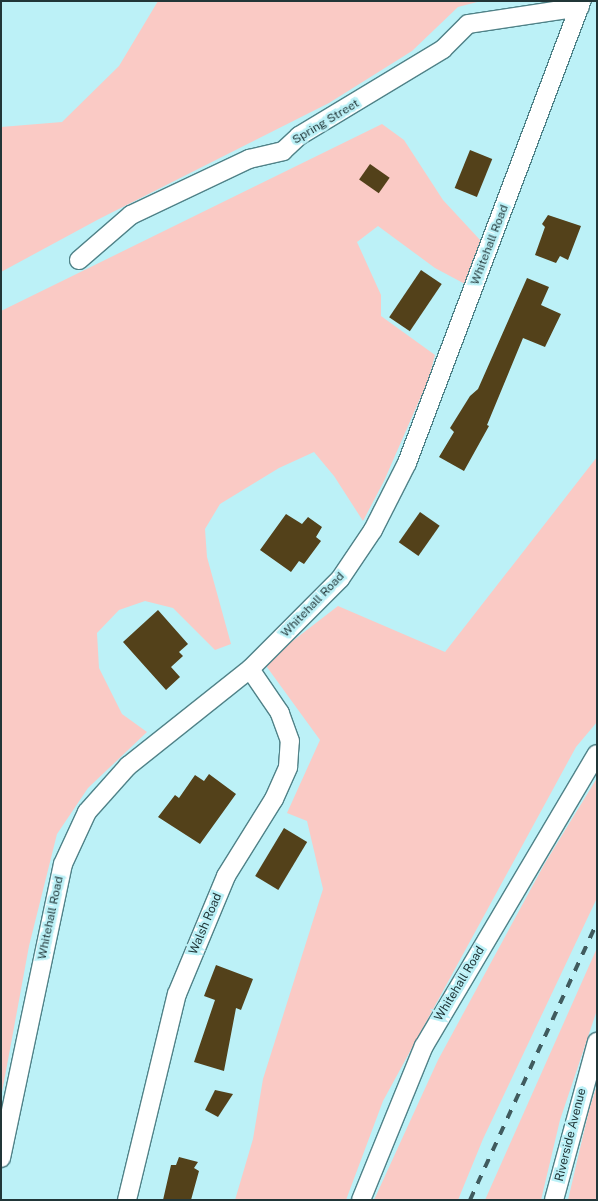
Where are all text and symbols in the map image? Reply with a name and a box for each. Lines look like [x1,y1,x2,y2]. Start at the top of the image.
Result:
street label: Spring Street [290,96,362,148]
street label: Whitehall Road [468,203,512,287]
street label: Whitehall Road [278,570,348,640]
street label: Whitehall Road [35,875,67,961]
street label: Walsh Road [187,891,225,957]
street label: Whitehall Road [432,944,488,1024]
street label: Riverside Avenue [552,1087,590,1183]

